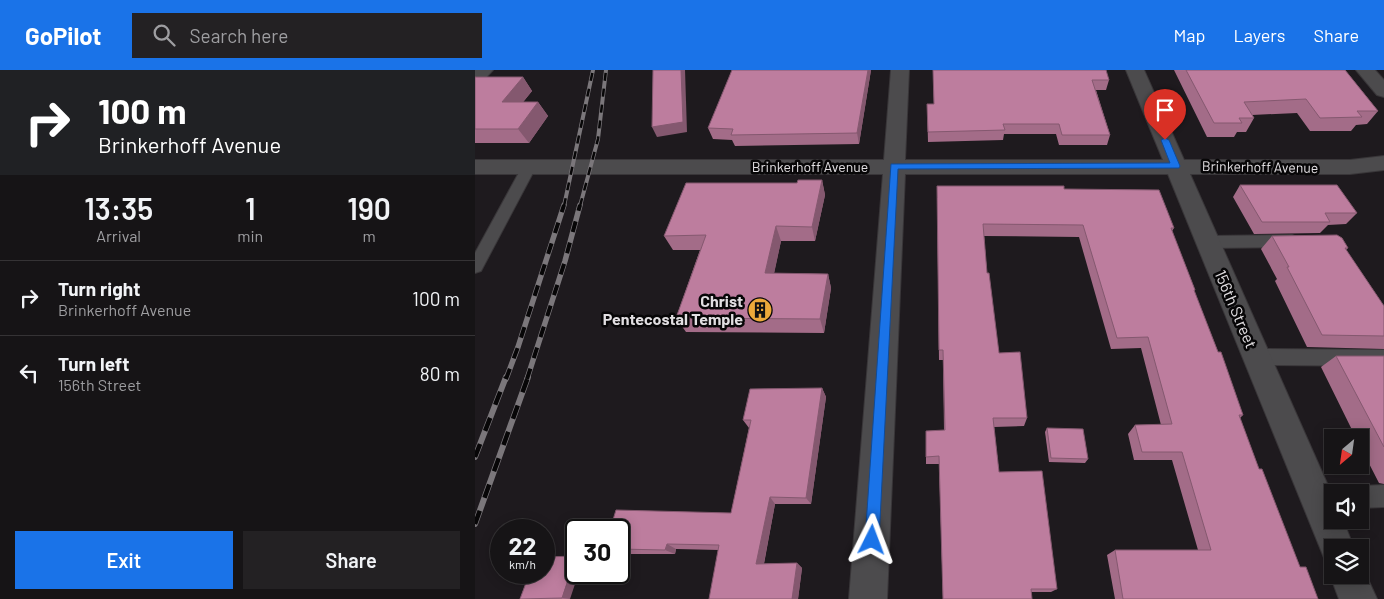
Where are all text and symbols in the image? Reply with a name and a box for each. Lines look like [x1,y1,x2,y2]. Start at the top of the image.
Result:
search box [132,13,482,58]
text: GoPilot [25,21,102,50]
icon: search [150,21,178,49]
text: Search here [190,24,288,47]
text: Map [1173,24,1205,46]
text: Layers [1233,24,1286,46]
text: Share [1314,24,1359,46]
text: 100 m [98,89,187,131]
pin [1144,89,1186,140]
icon: right [15,90,80,155]
icon: arrive [1151,96,1179,124]
text: Brinkerhoff Avenue [98,131,281,157]
street label: Brinkerhoff Avenue [1202,157,1318,176]
street label: Brinkerhoff Avenue [752,158,868,175]
text: 13:35 [84,190,153,226]
text: 1 [245,190,256,226]
text: 190 [347,190,391,226]
text: Arrival [96,226,141,245]
text: min [237,226,263,245]
text: m [362,226,376,245]
street label: 156th Street [1211,267,1261,351]
text: Turn right [58,277,140,300]
icon: right [15,284,43,312]
text: 100 m [412,287,460,310]
place label: Christ Pentecostal Temple [603,291,743,328]
building icon: Christ Pentecostal Temple [747,297,773,323]
text: Brinkerhoff Avenue [58,300,191,319]
text: Turn left [58,352,129,375]
icon: left [15,359,43,387]
text: 80 m [420,362,460,385]
text: 156th Street [58,375,141,394]
north arrow [1324,429,1369,474]
map controls [1324,429,1369,584]
button: sound [1324,484,1369,529]
position arrow [845,513,897,565]
speed limit sign: 30 [565,519,630,584]
text: 22 [508,530,537,560]
button: Exit [15,531,233,589]
button: Share [243,531,460,589]
button: layers [1324,539,1369,584]
text: km/h [509,557,536,571]

